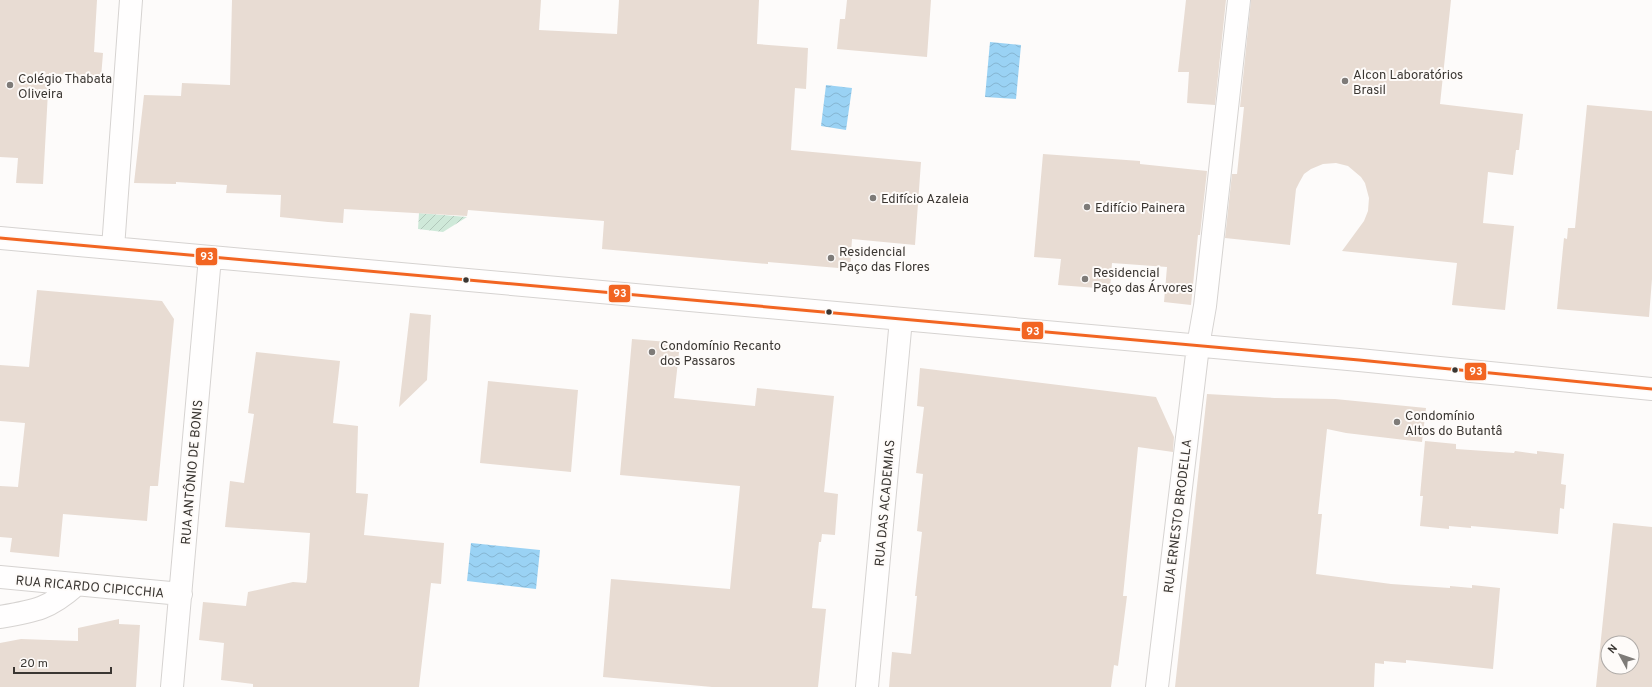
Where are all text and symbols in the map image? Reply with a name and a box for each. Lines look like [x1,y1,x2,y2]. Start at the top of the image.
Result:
place label: Alcon Laboratórios Brasil [1353,68,1463,99]
place label: Colégio Thabata Oliveira [18,72,112,103]
marker: Alcon Laboratórios Brasil [1340,76,1350,86]
marker: Colégio Thabata Oliveira [5,80,15,90]
place label: Edifício Azaleia [881,192,969,208]
marker: Edifício Azaleia [868,193,878,203]
place label: Edifício Painera [1095,201,1185,217]
marker: Edifício Painera [1082,202,1092,212]
place label: Residencial Paço das Flores [839,245,930,276]
line badge: 93 [195,247,218,266]
text: 93 [200,250,214,264]
marker: Residencial Paço das Flores [826,253,836,263]
place label: Residencial Paço das Árvores [1093,266,1193,297]
marker: Residencial Paço das Árvores [1080,274,1090,284]
unlabelled marker [461,275,471,285]
line badge: 93 [608,284,631,303]
text: 93 [613,287,627,301]
unlabelled marker [824,307,834,317]
line badge: 93 [1021,321,1044,340]
text: 93 [1026,325,1040,339]
place label: Condomínio Recanto dos Passaros [660,339,781,370]
marker: Condomínio Recanto dos Passaros [647,347,657,357]
line badge: 93 [1464,362,1487,381]
unlabelled marker [1450,365,1460,375]
text: 93 [1469,365,1483,379]
street label: RUA ANTÔNIO DE BONIS [177,399,207,545]
place label: Condomínio Altos do Butantâ [1405,409,1502,440]
marker: Condomínio Altos do Butantâ [1392,417,1402,427]
street label: RUA ERNESTO BRODELLA [1162,438,1196,594]
street label: RUA DAS ACADEMIAS [872,439,900,567]
street label: RUA RICARDO CIPICCHIA [15,574,165,602]
north arrow [1600,635,1640,675]
text: N [1605,642,1621,657]
scale bar [14,649,111,675]
text: 20 m [20,656,48,672]

